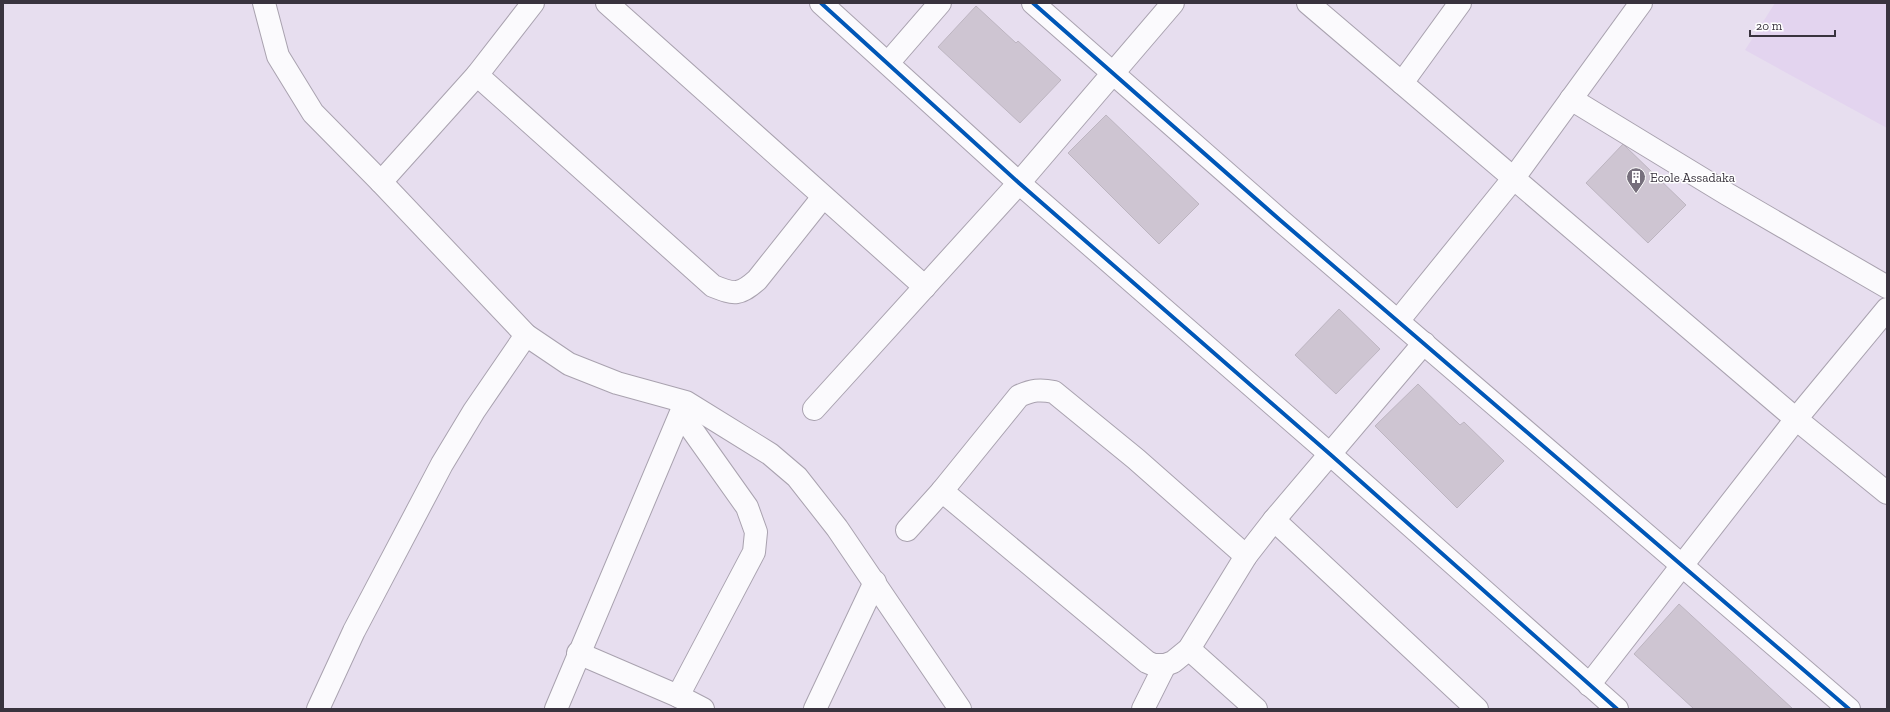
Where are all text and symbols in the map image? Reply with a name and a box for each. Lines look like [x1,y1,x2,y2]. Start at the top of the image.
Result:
scale bar [1750,12,1835,38]
text: 20 m [1756,19,1783,33]
building icon: Ecole Assadaka [1625,166,1647,194]
place label: Ecole Assadaka [1650,170,1736,185]

